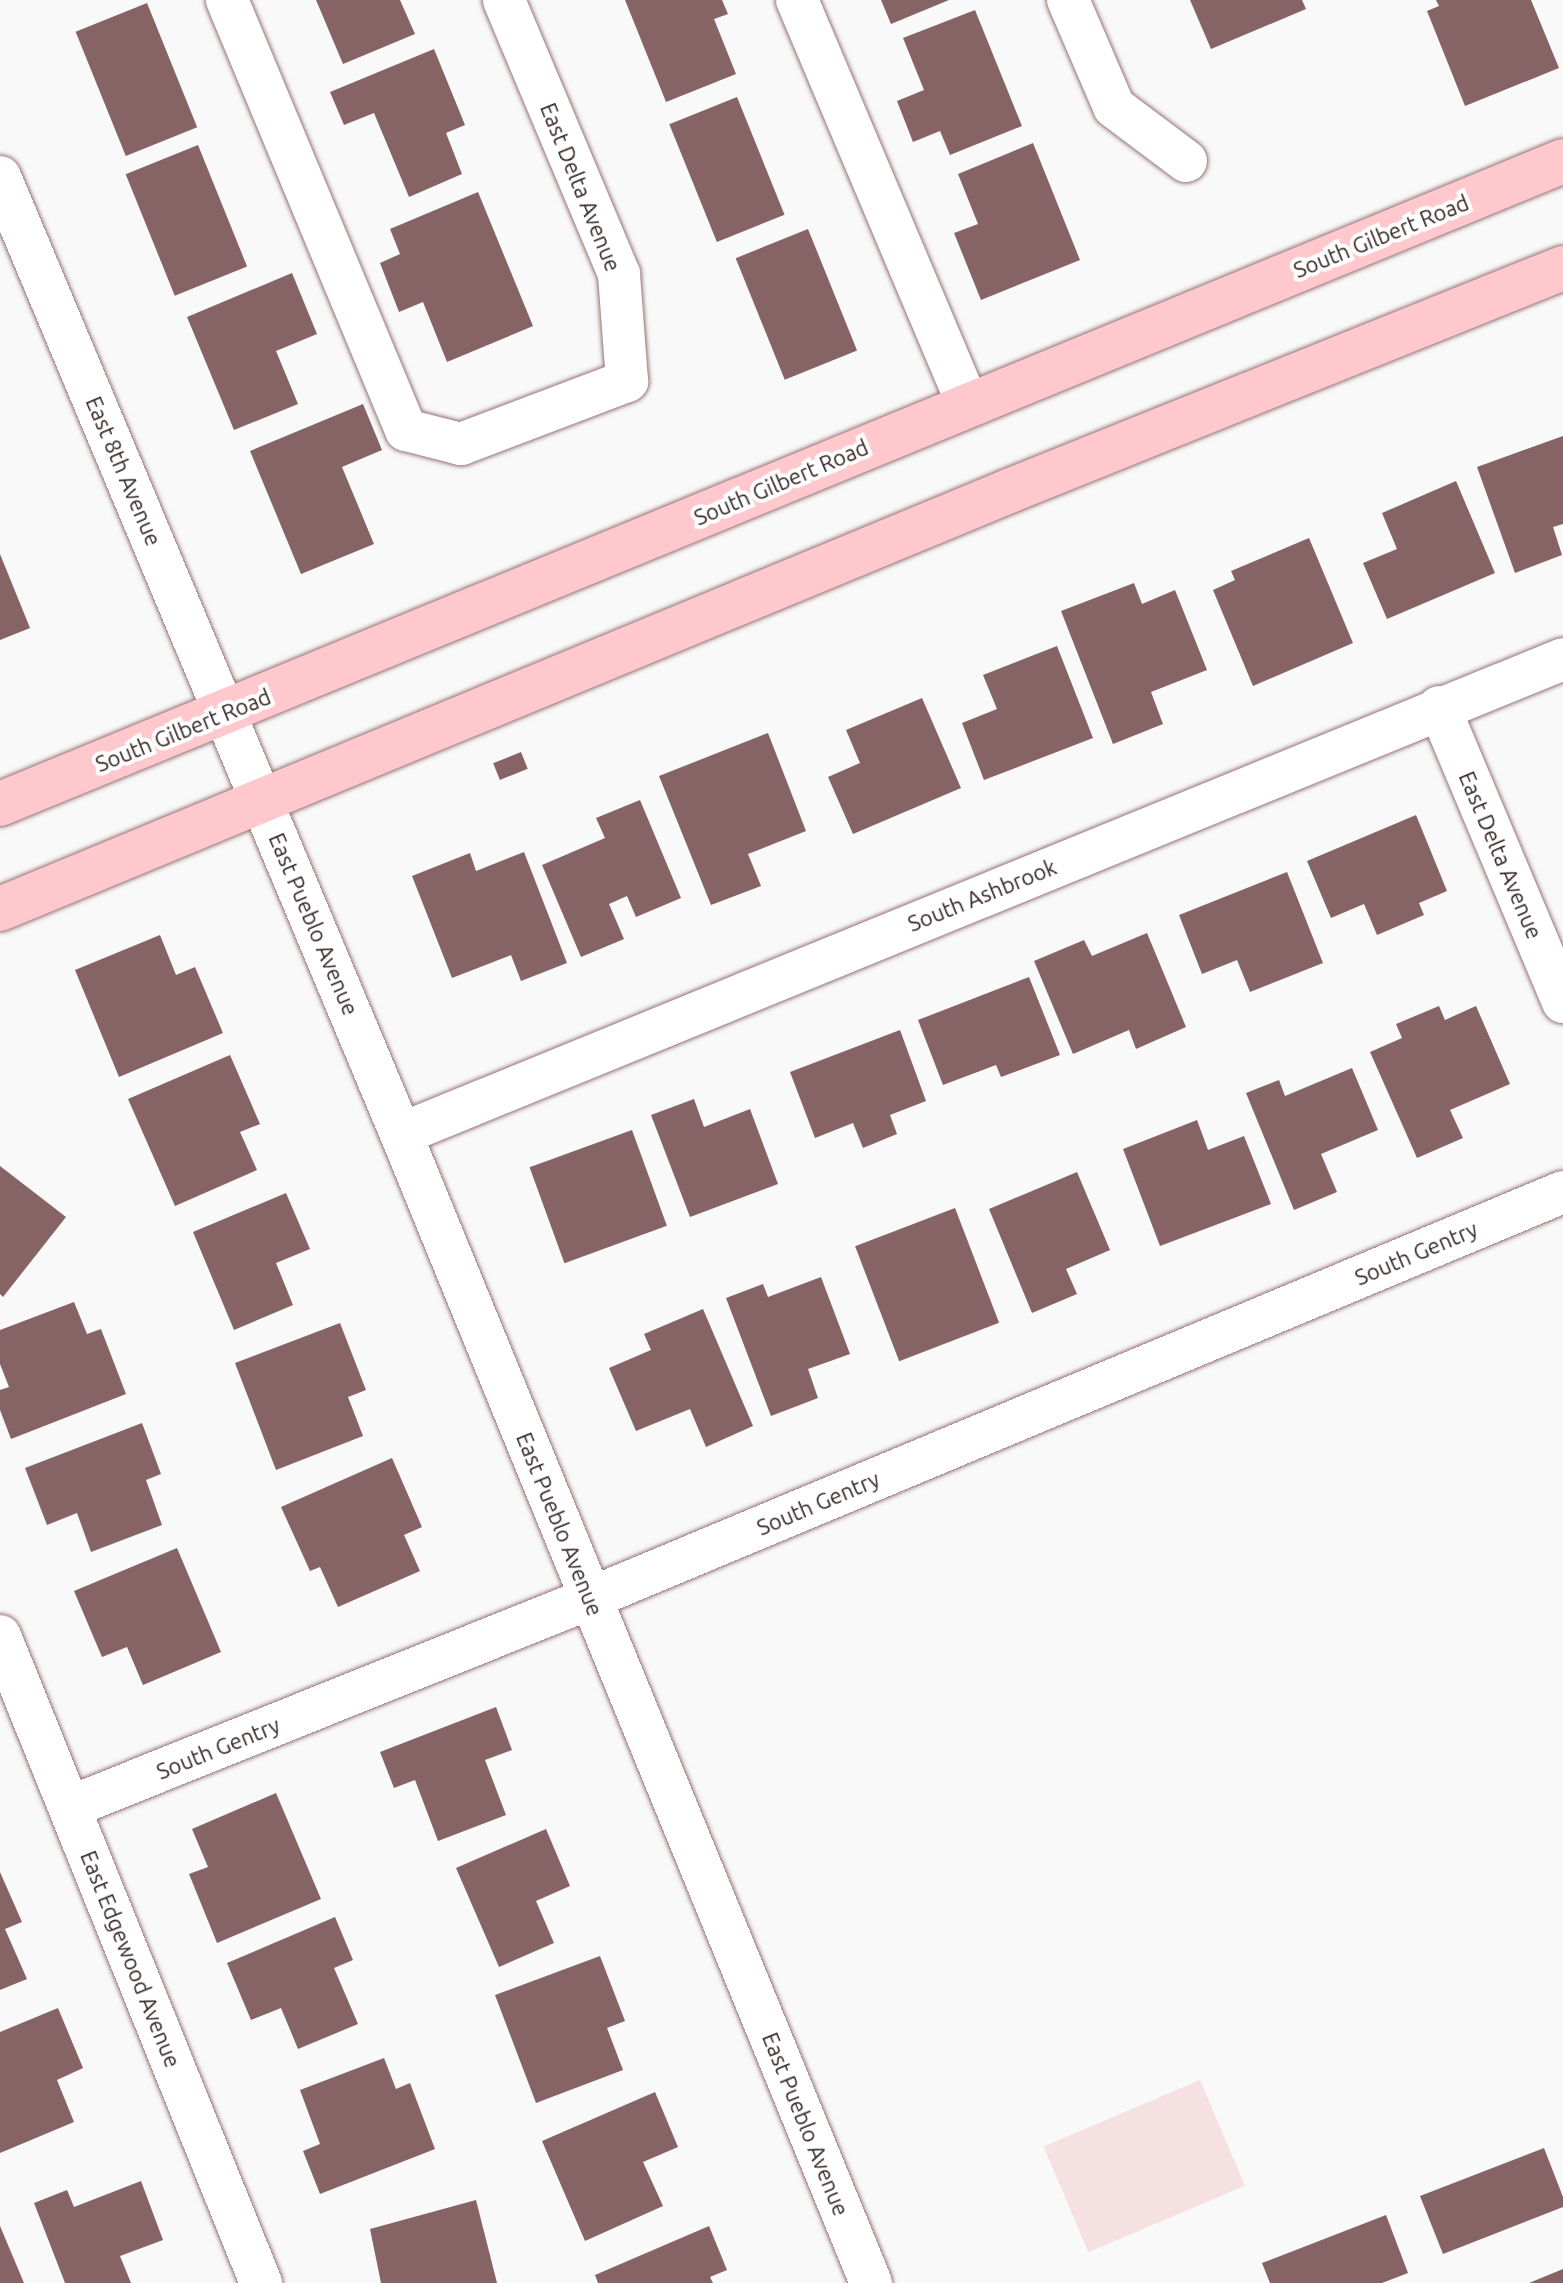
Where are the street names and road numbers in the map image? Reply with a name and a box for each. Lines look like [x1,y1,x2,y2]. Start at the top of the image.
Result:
street label: East Delta Avenue [535,99,627,275]
street label: South Gilbert Road [1290,189,1472,283]
street label: East 8th Avenue [81,392,167,550]
street label: South Gilbert Road [690,433,872,531]
street label: South Gilbert Road [92,683,274,777]
street label: East Delta Avenue [1454,767,1548,943]
street label: East Pueblo Avenue [264,829,364,1019]
street label: South Ashbrook [904,853,1060,937]
street label: South Gentry [1351,1215,1481,1291]
street label: East Pueblo Avenue [511,1428,609,1620]
street label: South Gentry [753,1465,883,1541]
street label: South Gentry [153,1711,283,1785]
street label: East Edgewood Avenue [75,1847,187,2071]
street label: East Pueblo Avenue [757,2028,855,2220]

